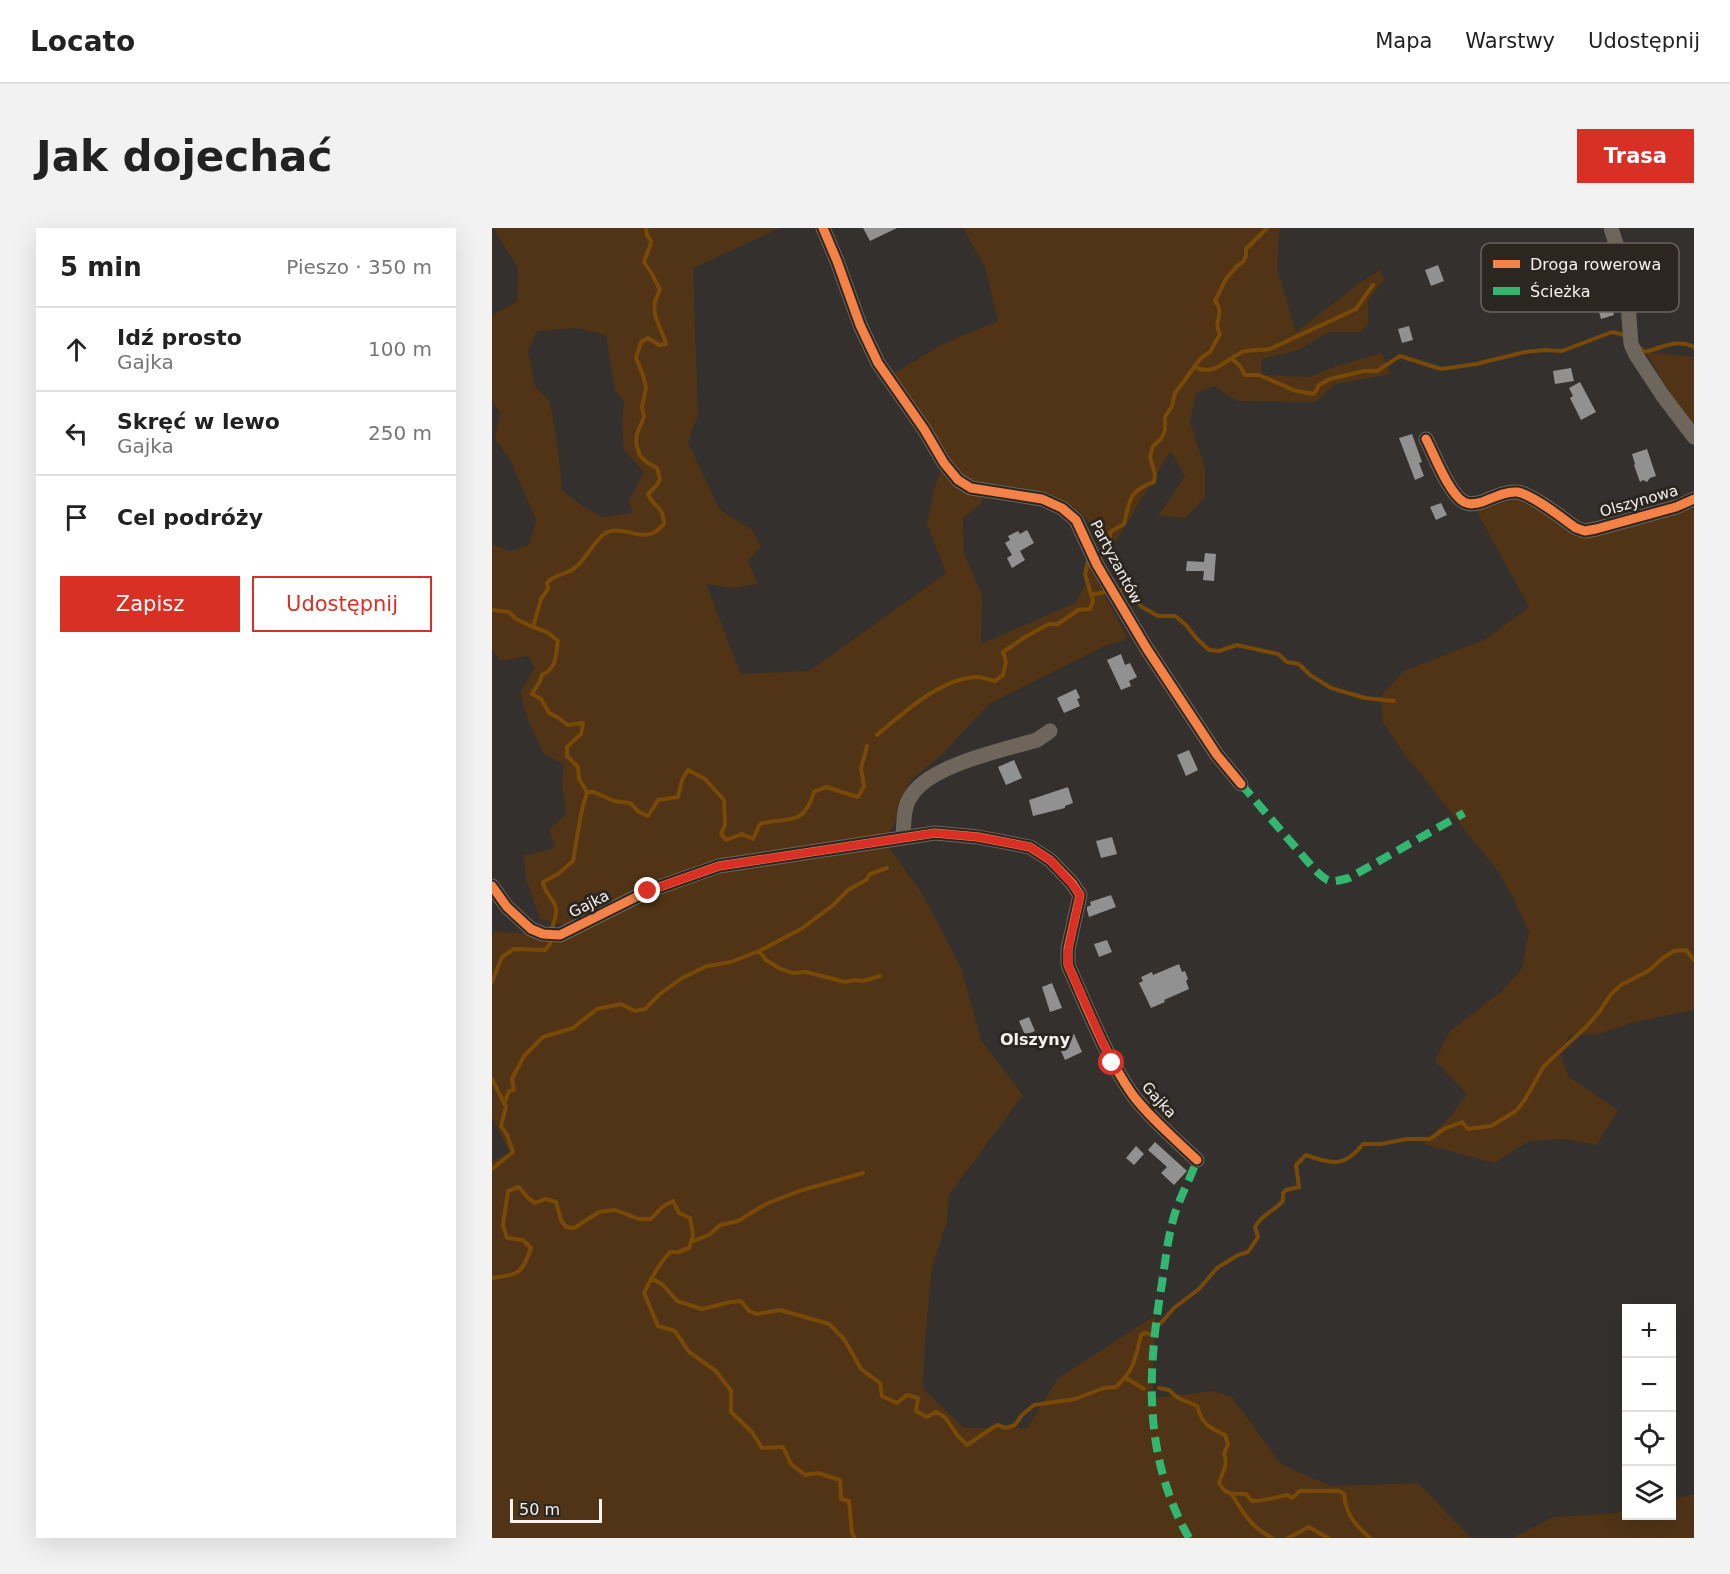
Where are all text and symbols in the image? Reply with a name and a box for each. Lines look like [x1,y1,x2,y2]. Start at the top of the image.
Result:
text: Locato [30,25,135,58]
text: Mapa [1375,29,1432,53]
text: Warstwy [1465,29,1555,53]
text: Udostępnij [1588,29,1700,53]
button: Trasa [1577,129,1694,183]
text: Jak dojechać [36,132,332,181]
legend [1481,243,1679,312]
text: 5 min [60,252,142,282]
text: Pieszo · 350 m [286,255,432,279]
text: Droga rowerowa [1530,255,1661,274]
text: Ścieżka [1530,282,1590,301]
text: Idź prosto [117,325,242,350]
icon: ahead [60,333,93,366]
text: 100 m [368,337,432,361]
text: Gajka [117,350,174,374]
text: Skręć w lewo [117,409,280,434]
icon: left [60,417,93,450]
text: 250 m [368,421,432,445]
text: Gajka [117,434,174,458]
street label: Olszynowa [1598,481,1680,521]
icon: arrive [60,501,93,534]
text: Cel podróży [117,505,263,530]
street label: Partyzantów [1086,517,1146,607]
button: Zapisz [60,576,240,632]
button: Udostępnij [252,576,432,632]
route end [634,877,660,903]
street label: Gajka [566,886,612,922]
district label: Olszyny [1000,1030,1071,1049]
route start [1098,1049,1124,1075]
street label: Gajka [1138,1078,1180,1122]
map controls [1622,1304,1676,1520]
button: + [1622,1304,1676,1358]
button: − [1622,1358,1676,1412]
button: locate [1622,1412,1676,1466]
button: layers [1622,1466,1676,1520]
scale bar [510,1496,602,1524]
text: 50 m [519,1500,560,1519]

